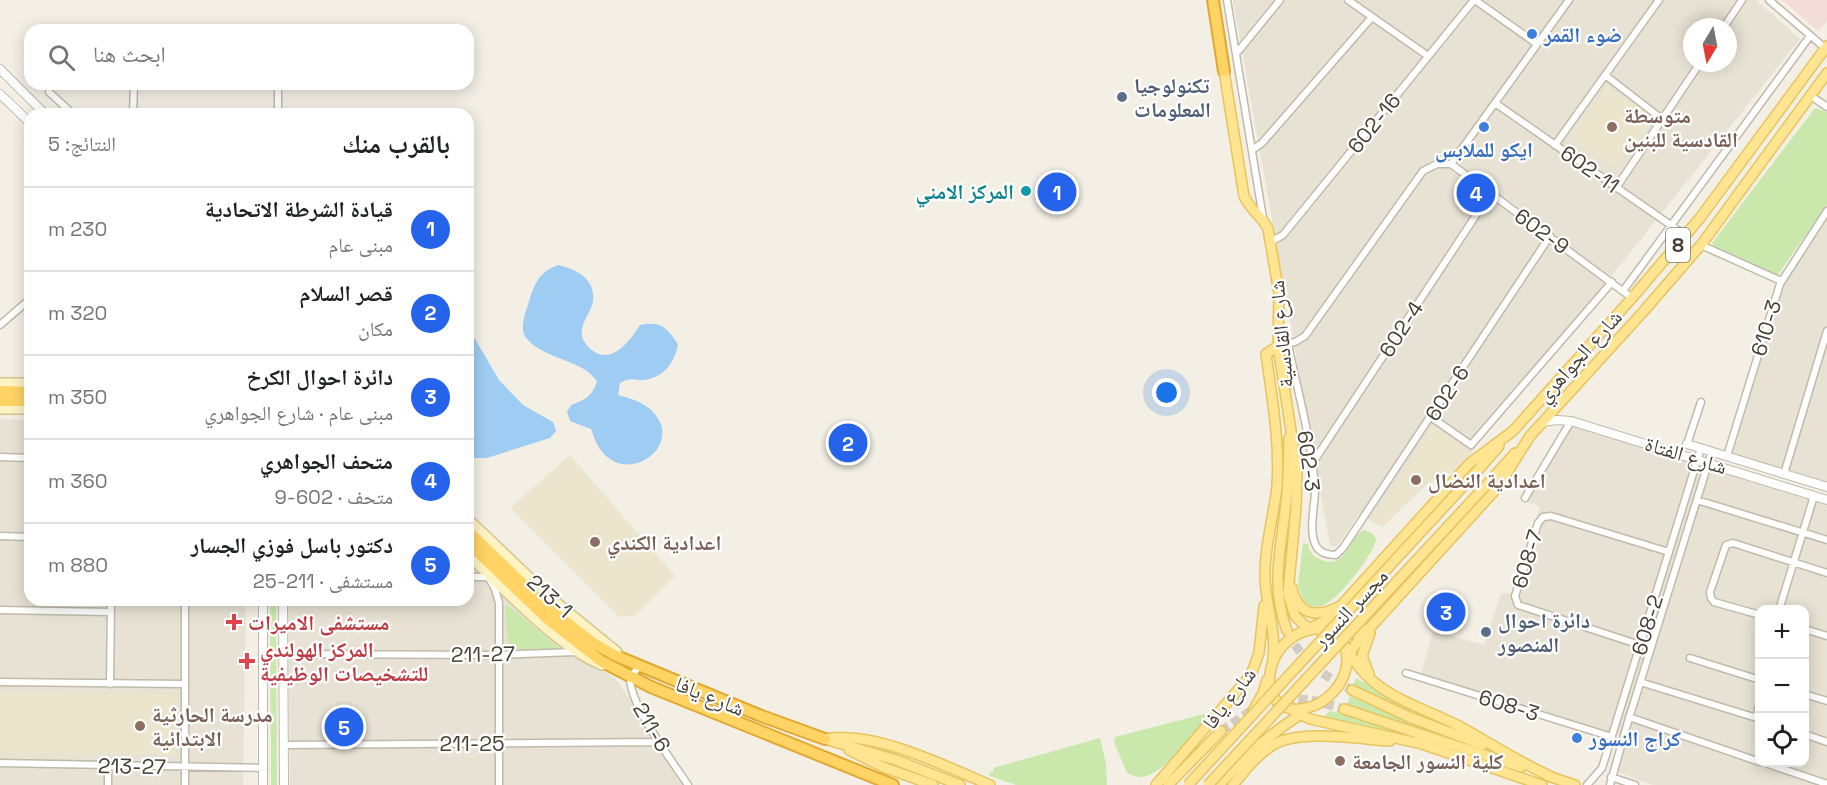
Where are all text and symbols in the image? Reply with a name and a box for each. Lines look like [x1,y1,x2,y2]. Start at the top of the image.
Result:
north arrow [1683,18,1737,72]
place label: ضوء القمر [1543,21,1622,48]
search box [24,24,474,90]
marker: ضوء القمر [1525,27,1539,41]
text: ابحث هنا [93,40,166,68]
icon: search [45,41,78,74]
place label: تكنولوجيا المعلومات [1134,72,1211,123]
street label: 602-16 [1341,87,1407,159]
marker: تكنولوجيا المعلومات [1115,90,1129,104]
place label: متوسطة القادسية للبنين [1624,102,1738,153]
marker: ايكو للملابس [1477,120,1491,134]
marker: متوسطة القادسية للبنين [1605,120,1619,134]
text: بالقرب منك [342,127,450,161]
text: النتائج: 5 [48,131,116,157]
place label: ايكو للملابس [1435,136,1533,163]
street label: 602-11 [1555,139,1625,199]
pin: 1 [1038,170,1076,214]
pin: 4 [1456,170,1496,216]
place label: المركز الامني [916,178,1014,208]
marker: المركز الامني [1019,184,1033,198]
text: قيادة الشرطة الاتحادية [205,195,393,223]
street label: 602-9 [1509,202,1575,260]
text: 230 m [48,216,107,242]
text: 1 [426,216,435,242]
road number: 8 [1666,228,1690,262]
text: مبنى عام [328,232,393,258]
text: قصر السلام [299,279,393,307]
street label: شارع القادسية [1263,279,1299,389]
street label: 602-4 [1373,296,1429,362]
street label: 610-3 [1745,297,1787,359]
text: 320 m [48,300,107,326]
text: 2 [425,300,436,326]
street label: شارع الجواهري [1530,304,1630,410]
text: مكان [358,316,393,342]
street label: 602-6 [1419,360,1475,426]
text: دائرة احوال الكرخ [247,363,393,391]
your location [1152,378,1181,407]
text: 350 m [48,384,107,410]
text: 3 [424,384,437,410]
text: مبنى عام · شارع الجواهري [204,400,393,426]
pin: 2 [828,420,868,466]
street label: 602-3 [1291,429,1327,493]
street label: شارع الفتاة [1642,430,1730,480]
text: متحف الجواهري [260,447,393,475]
place label: اعدادية النضال [1428,467,1546,494]
text: 360 m [48,468,107,494]
text: 4 [424,468,437,494]
marker: اعدادية النضال [1409,473,1423,487]
text: متحف · 602-9 [275,484,393,510]
street label: 608-7 [1505,526,1549,591]
place label: اعدادية الكندي [607,529,721,559]
text: دكتور باسل فوزي الجسار [191,531,393,559]
marker: اعدادية الكندي [588,535,602,549]
text: 880 m [48,552,108,578]
text: 5 [425,552,437,578]
street label: مجسر النسور [1306,563,1394,654]
text: مستشفى · 211-25 [253,568,393,594]
street label: 213-1 [521,568,579,624]
pin: 3 [1426,590,1466,634]
street label: 608-2 [1625,592,1669,658]
map controls [1755,605,1809,767]
button: + [1755,605,1809,659]
place label: دائرة احوال المنصور [1497,607,1590,658]
place label: مستشفى الاميرات [248,609,389,636]
marker: مستشفى الاميرات [225,613,243,631]
marker: دائرة احوال المنصور [1479,625,1493,639]
place label: المركز الهولندي للتشخيصات الوظيفية [260,636,428,687]
street label: 211-27 [451,640,515,668]
marker: المركز الهولندي للتشخيصات الوظيفية [238,652,256,670]
button: − [1755,659,1809,713]
street label: شارع يافا [1196,661,1262,735]
street label: شارع يافا [672,670,748,722]
street label: 608-3 [1476,683,1542,727]
street label: 211-6 [627,697,677,757]
place label: مدرسة الحارثية الابتدائية [152,701,273,752]
pin: 5 [324,704,364,750]
button: locate [1755,713,1809,767]
marker: مدرسة الحارثية الابتدائية [133,719,147,733]
place label: كراج النسور [1588,725,1681,752]
street label: 211-25 [439,730,505,757]
marker: كراج النسور [1570,731,1584,745]
place label: كلية النسور الجامعة [1352,748,1503,775]
street label: 213-27 [98,752,166,780]
marker: كلية النسور الجامعة [1333,754,1347,768]

